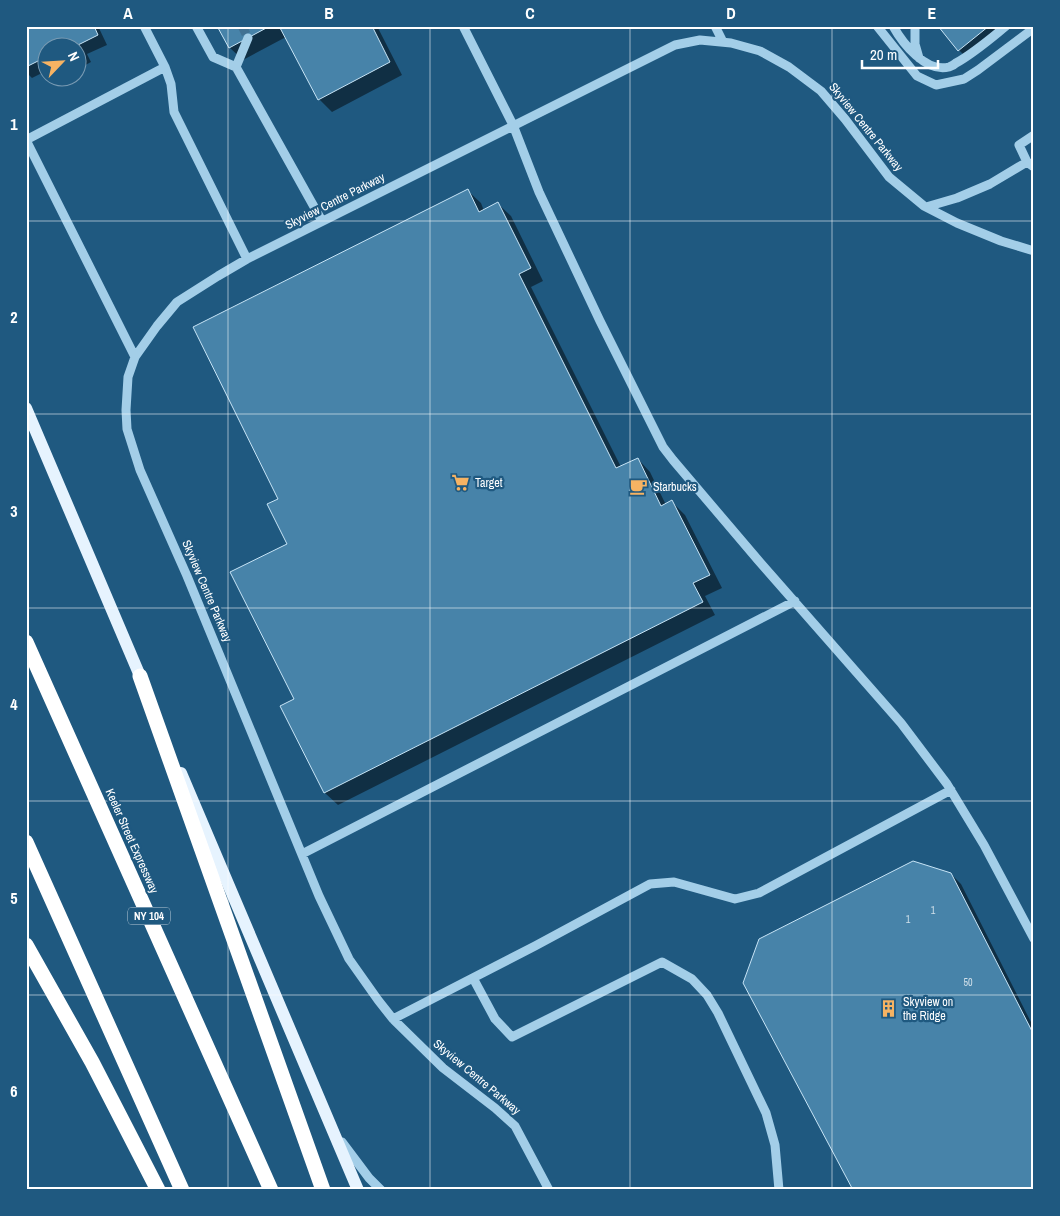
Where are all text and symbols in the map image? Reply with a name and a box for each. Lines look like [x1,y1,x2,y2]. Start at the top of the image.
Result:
text: A [123,2,133,24]
text: B [324,2,334,24]
text: C [525,2,535,24]
text: D [726,2,736,24]
text: E [928,2,937,24]
north arrow [38,38,88,88]
scale bar [862,38,939,70]
text: 20 m [870,44,897,65]
text: N [64,49,84,64]
street label: Skyview Centre Parkway [825,79,907,175]
text: 1 [10,113,18,135]
street label: Skyview Centre Parkway [283,169,387,233]
text: 2 [10,306,18,328]
supermarket icon: Target [451,473,471,493]
place label: Target [475,475,503,491]
cafe icon: Starbucks [629,477,649,497]
place label: Starbucks [653,479,697,495]
text: 3 [10,500,18,522]
street label: Skyview Centre Parkway [178,538,236,645]
text: 4 [10,693,18,715]
street label: Keeler Street Expressway [102,786,162,896]
text: 5 [10,887,18,909]
house number: 1 [931,904,936,917]
road number: NY 104 [128,908,170,924]
house number: 1 [906,913,911,926]
house number: 50 [963,976,973,989]
place label: Skyview on the Ridge [903,994,953,1024]
building icon: Skyview on the Ridge [879,999,899,1019]
street label: Skyview Centre Parkway [430,1036,524,1118]
text: 6 [10,1080,18,1102]

